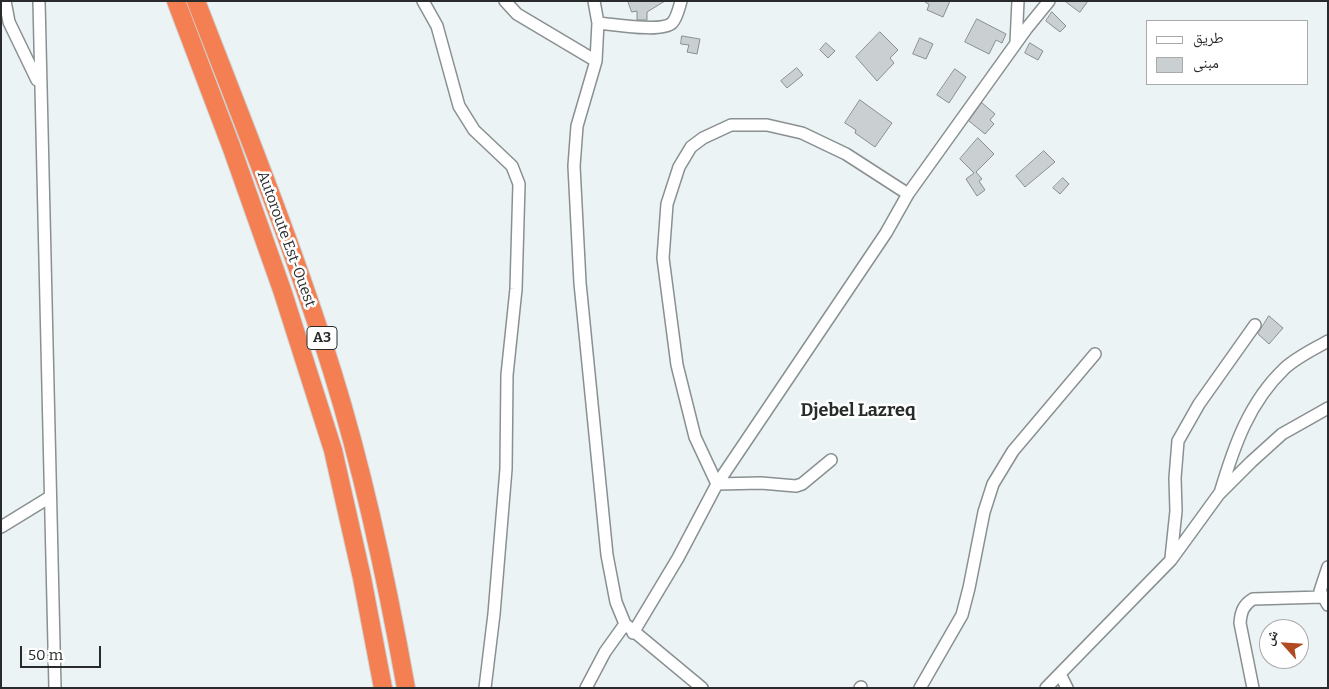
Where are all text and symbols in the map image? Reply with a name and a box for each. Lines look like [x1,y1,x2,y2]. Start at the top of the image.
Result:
legend [1146,20,1309,85]
text: طريق [1193,29,1224,47]
text: مبنى [1193,54,1219,72]
street label: Autoroute Est-Ouest [253,168,319,310]
road number: A3 [307,326,337,349]
district label: Djebel Lazreq [800,400,916,422]
north arrow [1259,619,1309,669]
text: ش [1260,627,1282,648]
scale bar [22,636,104,668]
text: 50 m [28,646,63,664]

